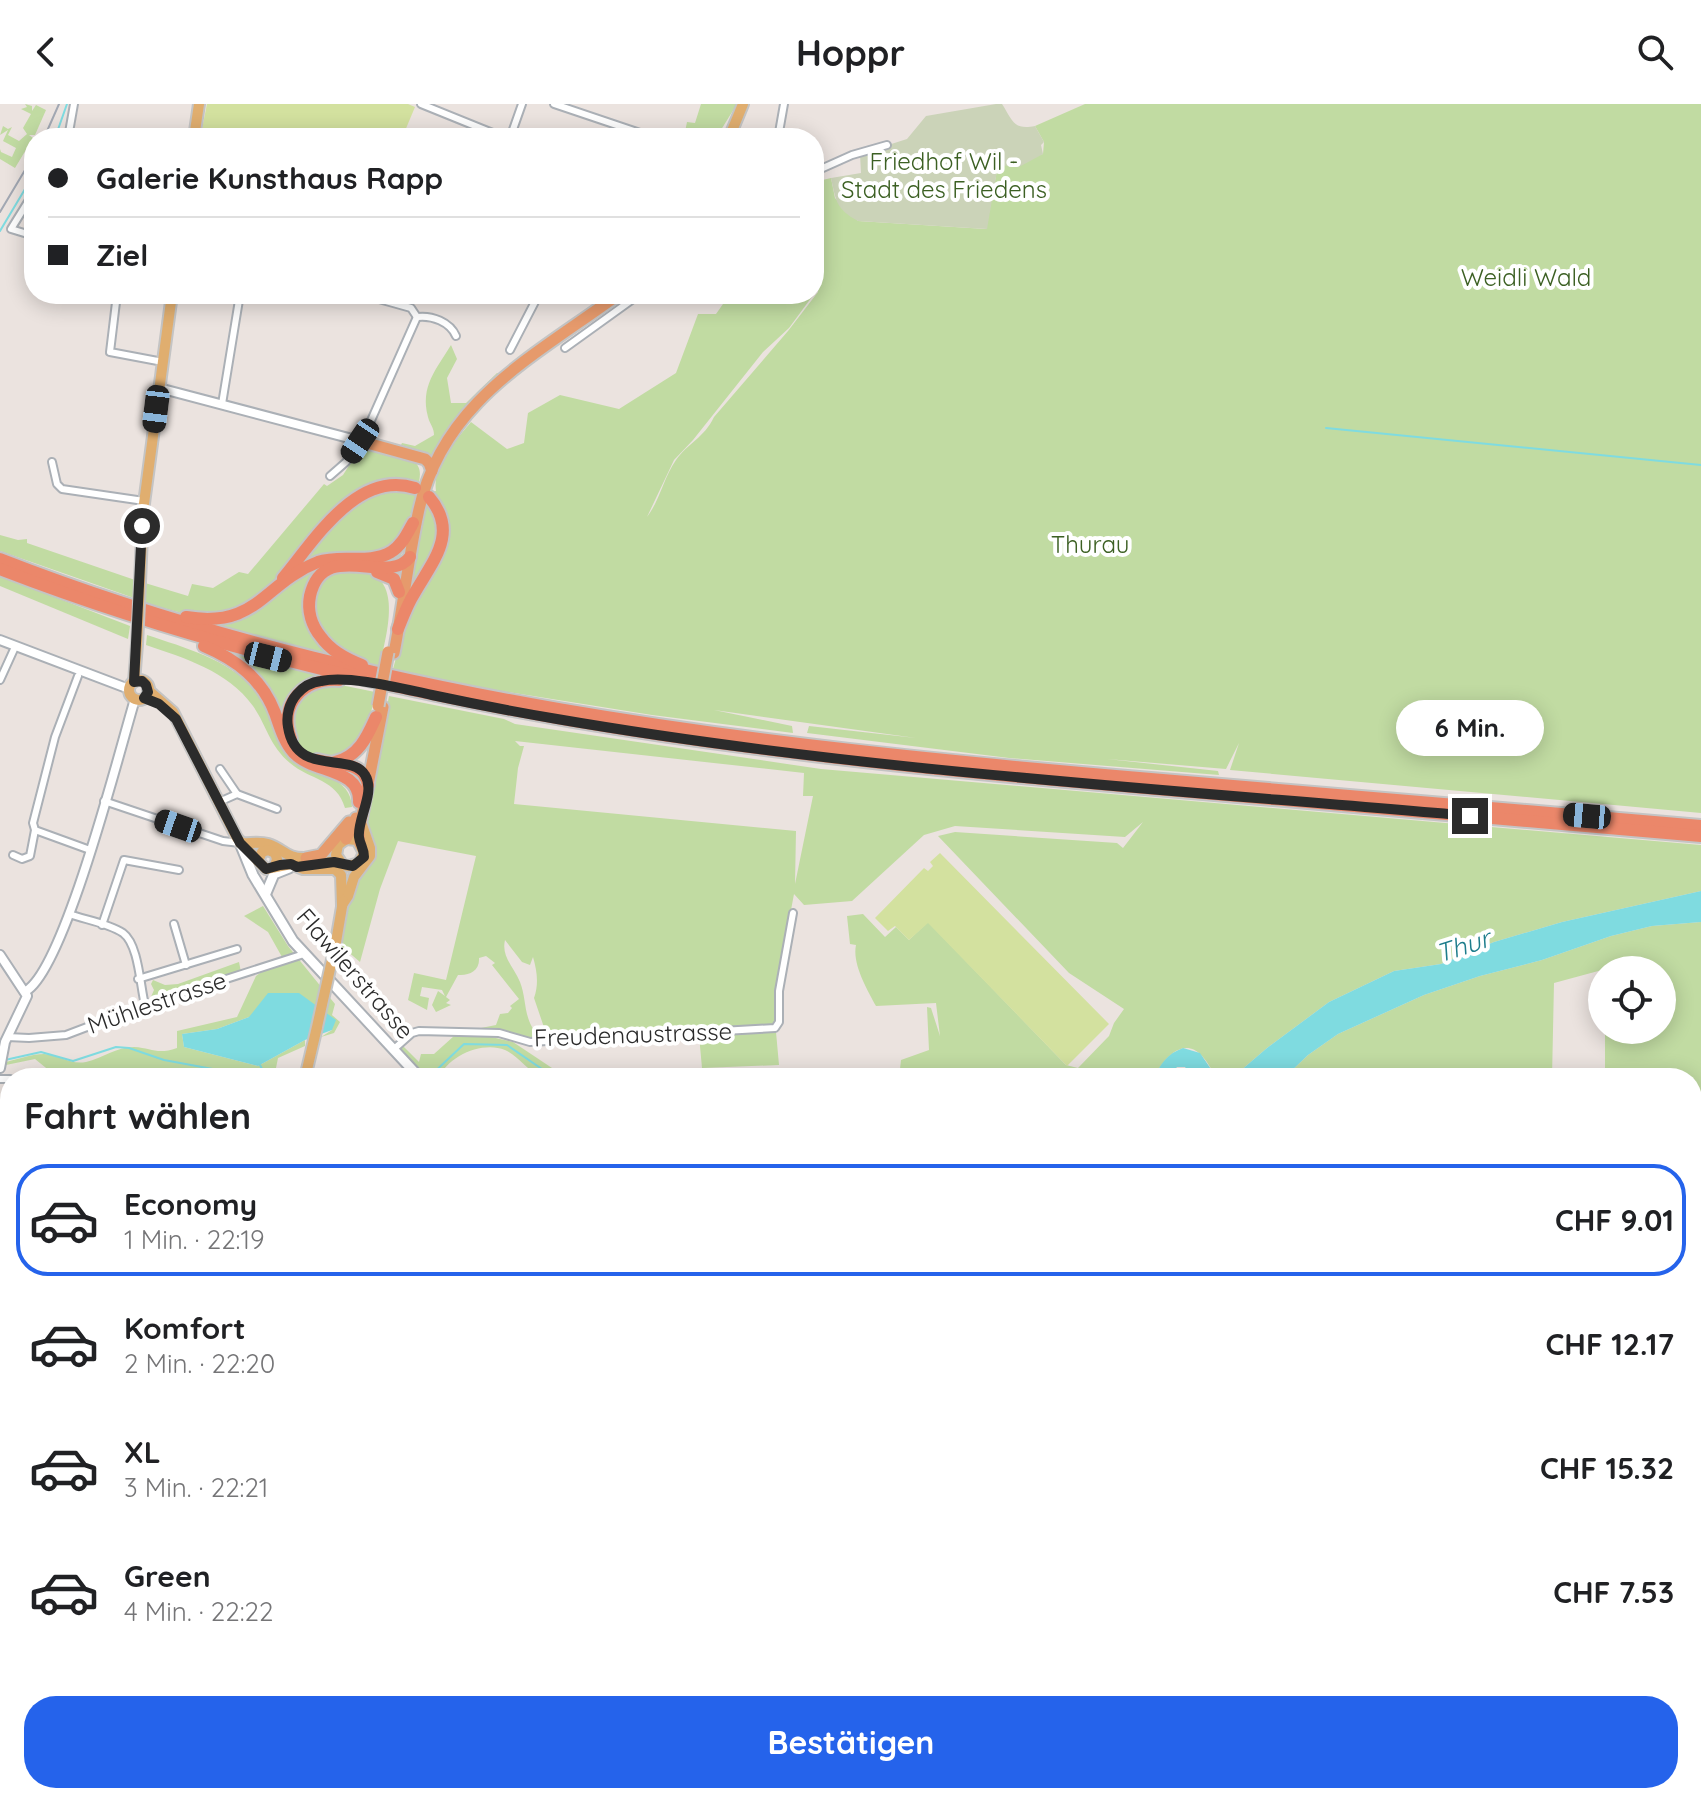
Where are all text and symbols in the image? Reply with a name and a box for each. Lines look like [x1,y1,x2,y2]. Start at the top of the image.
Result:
icon: back [24,30,68,74]
text: Hoppr [796,30,905,75]
icon: search [1633,30,1677,74]
park label: Friedhof Wil - Stadt des Friedens [841,146,1047,204]
text: Galerie Kunsthaus Rapp [96,159,443,197]
text: Ziel [96,236,148,274]
park label: Weidli Wald [1461,262,1591,292]
car [141,384,171,434]
car [337,414,383,468]
route start [124,508,160,544]
park label: Thurau [1051,529,1129,559]
car [242,640,294,674]
callout: 6 Min. [1396,700,1544,756]
text: 6 Min. [1434,711,1506,744]
route end [1452,798,1488,834]
car [1562,802,1612,830]
car [151,807,205,845]
street label: Flawilerstrasse [291,902,421,1045]
water label: Thur [1431,920,1497,970]
map controls [1588,956,1676,1044]
button: locate [1588,956,1676,1044]
street label: Mühlestrasse [83,964,230,1040]
street label: Freudenaustrasse [533,1016,733,1052]
text: Fahrt wählen [24,1093,251,1138]
icon: car [28,1184,100,1256]
text: Economy [124,1185,257,1223]
text: CHF 9.01 [1555,1201,1674,1239]
text: 1 Min. · 22:19 [124,1223,265,1256]
icon: car [28,1308,100,1380]
text: Komfort [124,1309,246,1347]
text: CHF 12.17 [1546,1325,1674,1363]
text: 2 Min. · 22:20 [124,1347,275,1380]
icon: car [28,1432,100,1504]
text: XL [124,1433,161,1471]
text: CHF 15.32 [1540,1449,1674,1487]
text: 3 Min. · 22:21 [124,1471,268,1504]
icon: car [28,1556,100,1628]
text: Green [124,1557,211,1595]
text: CHF 7.53 [1553,1573,1674,1611]
text: 4 Min. · 22:22 [124,1595,273,1628]
button: Bestätigen [24,1696,1678,1788]

